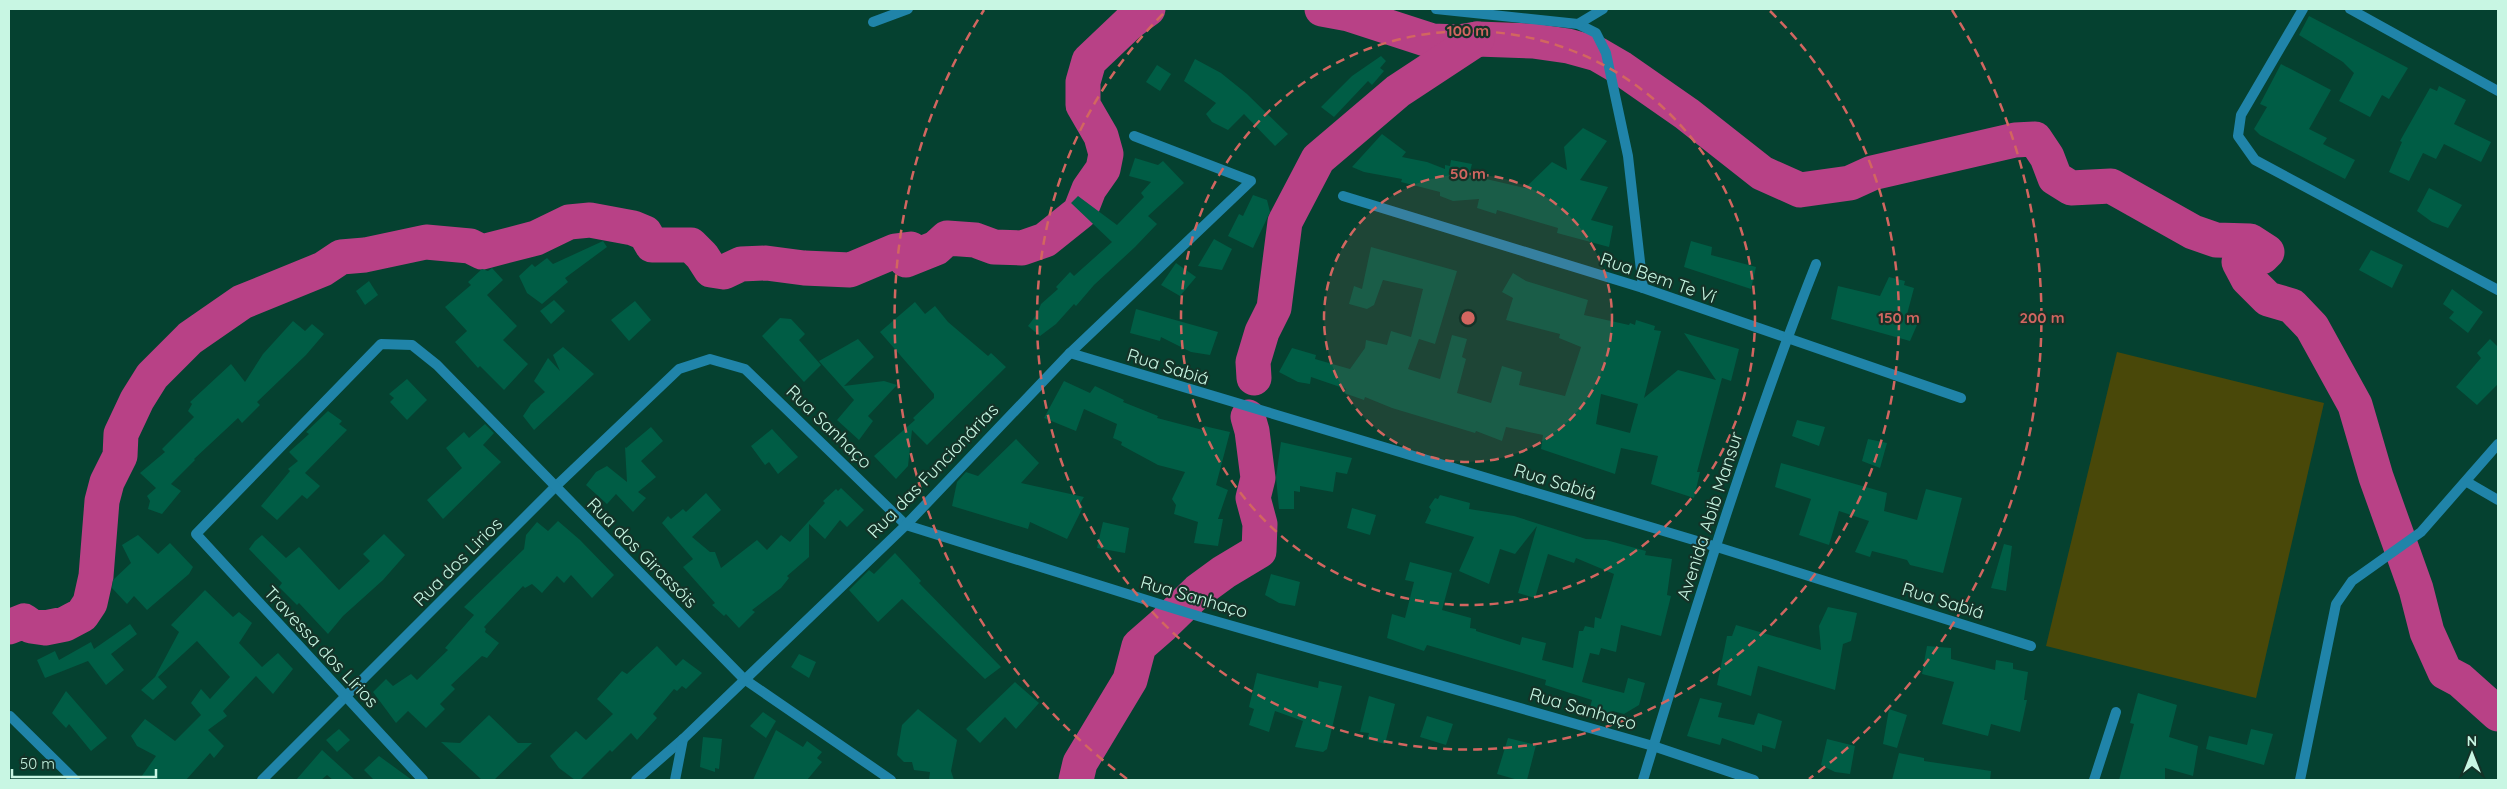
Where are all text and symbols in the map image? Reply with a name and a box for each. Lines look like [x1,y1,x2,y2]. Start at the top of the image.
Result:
text: 100 m [1447,21,1489,40]
text: 50 m [1450,164,1486,183]
street label: Rua Bem Te Ví [1597,247,1719,308]
text: 150 m [1878,308,1920,327]
text: 200 m [2020,308,2065,327]
centre of rings [1459,309,1477,327]
street label: Rua Sabiá [1124,343,1212,390]
street label: Rua Sanhaço [782,380,877,473]
street label: Rua das Funcionárias [862,398,1003,543]
street label: Avenida Abib Mansur [1671,429,1748,603]
street label: Rua Sabiá [1511,458,1599,505]
street label: Rua dos Girassóis [582,492,703,613]
street label: Rua dos Lirios [408,512,507,611]
street label: Rua Sanhaço [1138,570,1251,623]
street label: Rua Sabiá [1899,577,1987,624]
street label: Travessa dos Lírios [259,581,384,712]
street label: Rua Sanhaço [1527,682,1640,735]
north arrow [2447,729,2497,779]
text: N [2467,732,2477,750]
scale bar [12,746,156,778]
text: 50 m [20,754,55,773]

